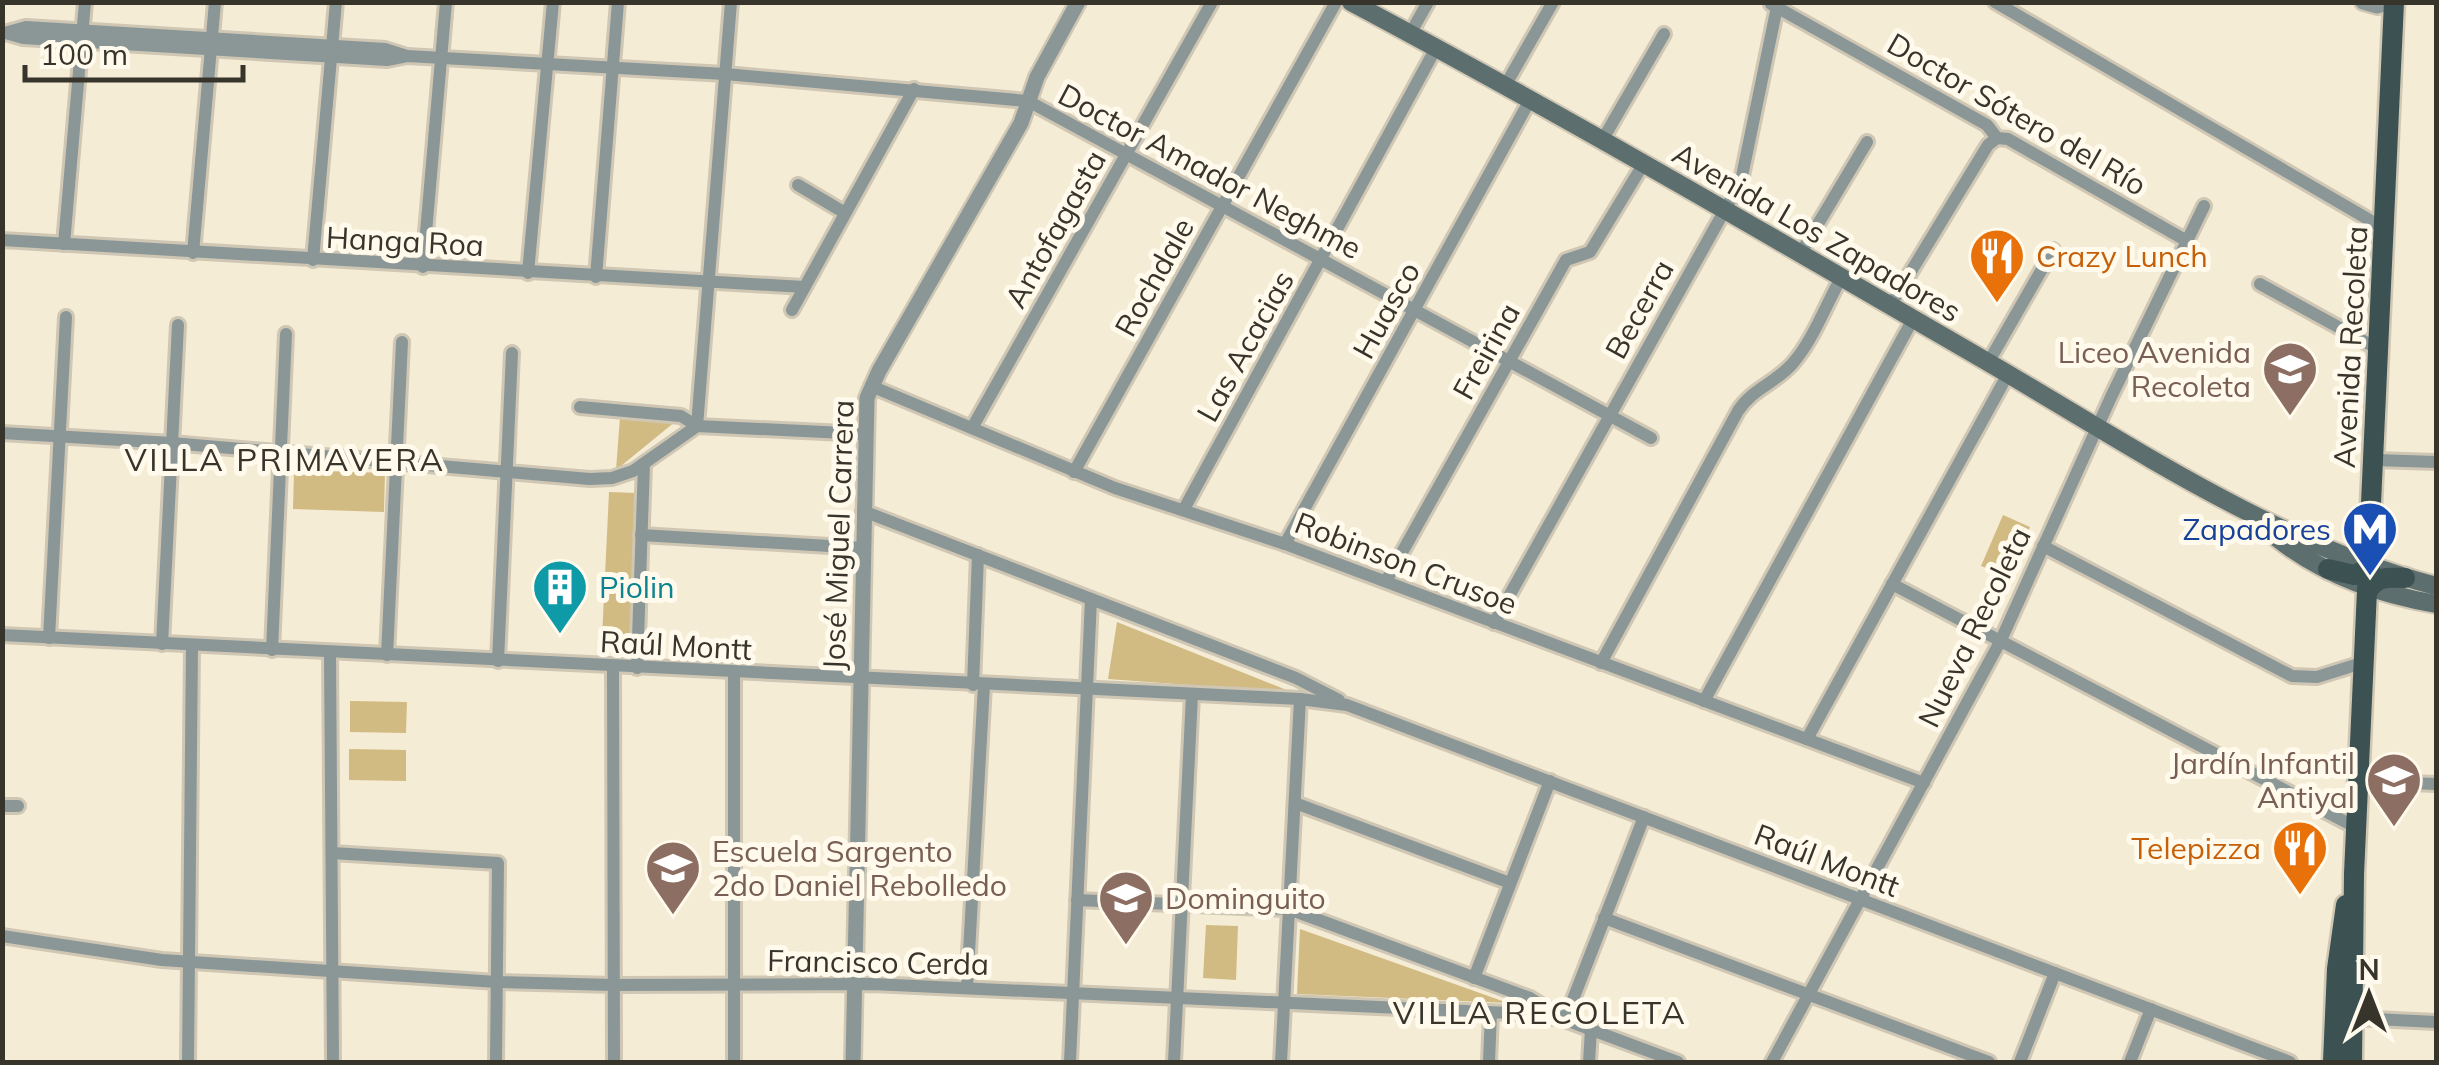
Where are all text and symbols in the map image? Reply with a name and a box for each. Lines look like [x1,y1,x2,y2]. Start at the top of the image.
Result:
scale bar [25,20,242,82]
street label: Doctor Sótero del Río [1881,24,2153,204]
text: 100 m [40,35,128,73]
street label: Doctor Amador Neghme [1052,75,1368,267]
street label: Avenida Los Zapadores [1666,134,1968,330]
street label: Antofagasta [996,144,1114,314]
street label: Rochdale [1106,211,1202,343]
street label: Hanga Roa [325,218,485,264]
street label: Avenida Recoleta [2325,225,2375,469]
restaurant icon: Crazy Lunch [1967,226,2027,305]
place label: Crazy Lunch [2036,237,2208,275]
street label: Becerra [1596,253,1682,365]
street label: Huasco [1344,255,1428,365]
street label: Las Acacias [1188,264,1302,428]
street label: Freirina [1444,296,1528,406]
place label: Liceo Avenida Recoleta [2058,333,2251,405]
school or university icon: Liceo Avenida Recoleta [2260,339,2320,418]
street label: José Miguel Carrera [814,399,862,671]
district label: VILLA PRIMAVERA [124,439,446,479]
metro station icon: Zapadores [2340,499,2400,578]
street label: Robinson Crusoe [1290,503,1522,623]
place label: Zapadores [2182,510,2331,548]
street label: Nueva Recoleta [1909,521,2039,733]
building icon: Piolin [530,557,590,636]
place label: Piolin [599,568,675,606]
street label: Raúl Montt [599,622,753,668]
place label: Jardín Infantil Antiyal [2170,744,2355,816]
school or university icon: Jardín Infantil Antiyal [2364,750,2424,829]
street label: Raúl Montt [1749,815,1905,905]
restaurant icon: Telepizza [2270,818,2330,897]
place label: Telepizza [2131,829,2261,867]
place label: Escuela Sargento 2do Daniel Rebolledo [712,832,1007,904]
school or university icon: Escuela Sargento 2do Daniel Rebolledo [643,838,703,917]
school or university icon: Dominguito [1096,868,1156,947]
place label: Dominguito [1165,879,1326,917]
street label: Francisco Cerda [767,941,989,983]
north arrow [2319,945,2419,1045]
text: N [2358,952,2380,987]
district label: VILLA RECOLETA [1393,992,1687,1032]

